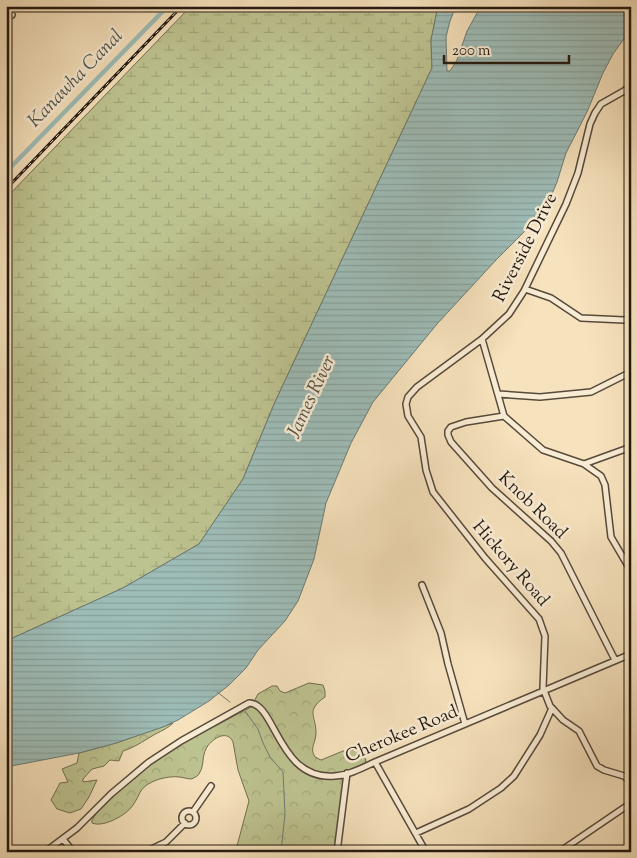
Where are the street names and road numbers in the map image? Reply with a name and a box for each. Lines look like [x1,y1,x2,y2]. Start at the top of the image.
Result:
street label: Riverside Drive [487,189,565,307]
street label: Knob Road [492,466,572,546]
street label: Hickory Road [465,515,555,613]
street label: Cherokee Road [342,700,462,770]

